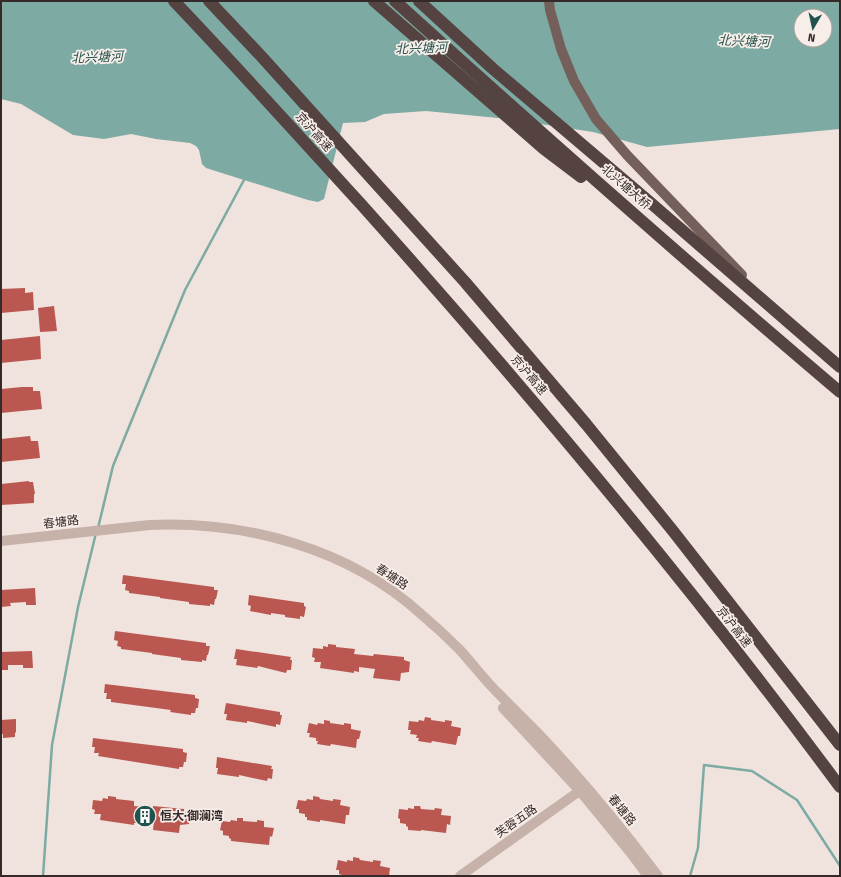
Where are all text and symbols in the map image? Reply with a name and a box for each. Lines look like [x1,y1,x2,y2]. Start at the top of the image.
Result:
north arrow [793,8,833,48]
text: N [807,30,816,44]
water label: 北兴塘河 [718,33,773,50]
water label: 北兴塘河 [395,39,450,56]
water label: 北兴塘河 [71,48,126,65]
street label: 京沪高速 [293,109,335,155]
street label: 北兴塘大桥 [599,162,653,212]
street label: 京沪高速 [508,352,550,398]
street label: 春塘路 [42,513,80,531]
street label: 春塘路 [373,561,411,593]
street label: 京沪高速 [714,604,754,650]
street label: 春塘路 [605,792,639,828]
street label: 芙蓉五路 [492,801,540,841]
building icon: 恒大·御澜湾 [132,803,158,829]
place label: 恒大·御澜湾 [160,809,223,823]

